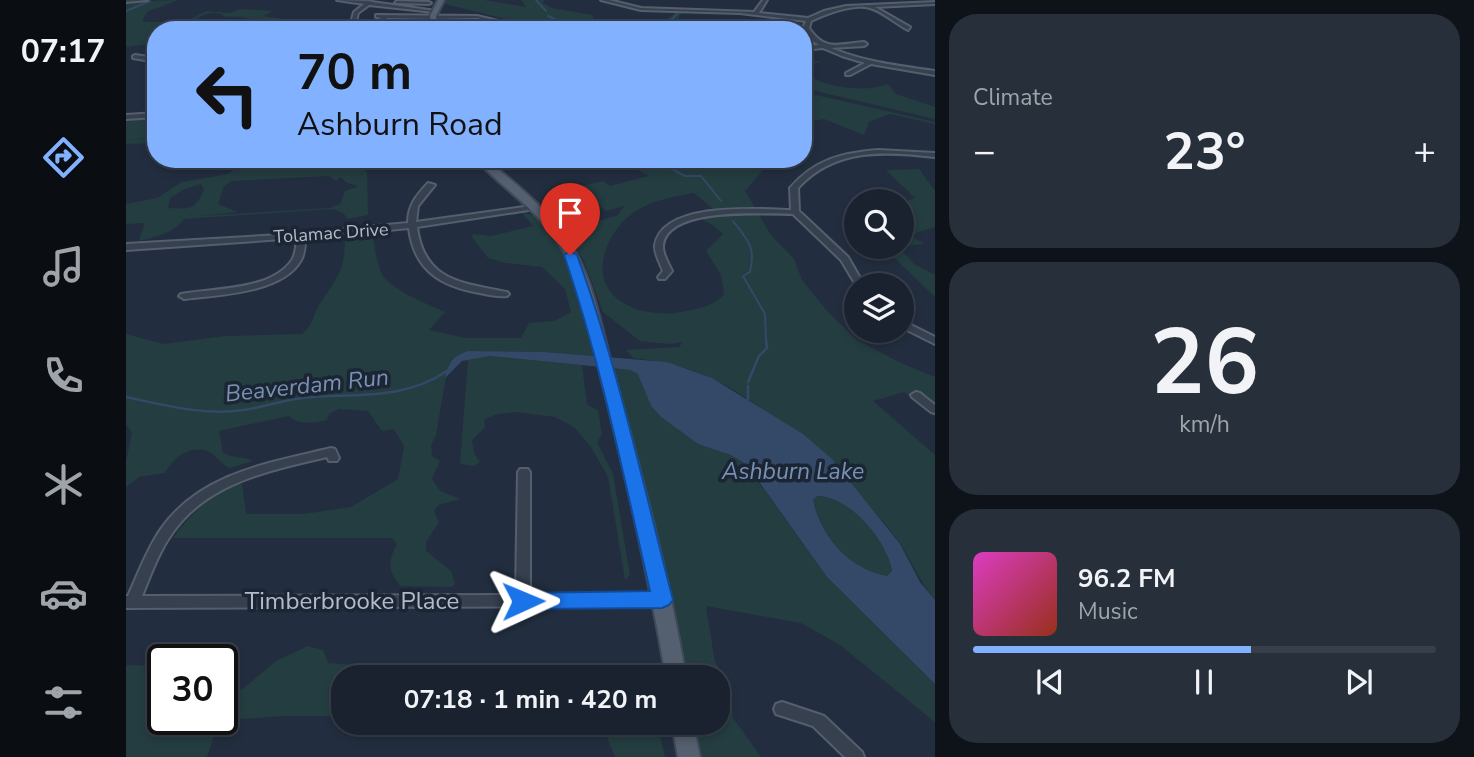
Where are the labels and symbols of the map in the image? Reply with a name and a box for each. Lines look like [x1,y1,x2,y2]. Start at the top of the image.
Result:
pin [540,183,600,255]
street label: Tolamac Drive [273,217,389,249]
water label: Beaverdam Run [224,361,390,410]
water label: Ashburn Lake [721,456,864,487]
position arrow [486,564,560,638]
street label: Timberbrooke Place [245,585,459,617]
speed limit sign: 30 [147,644,238,735]

